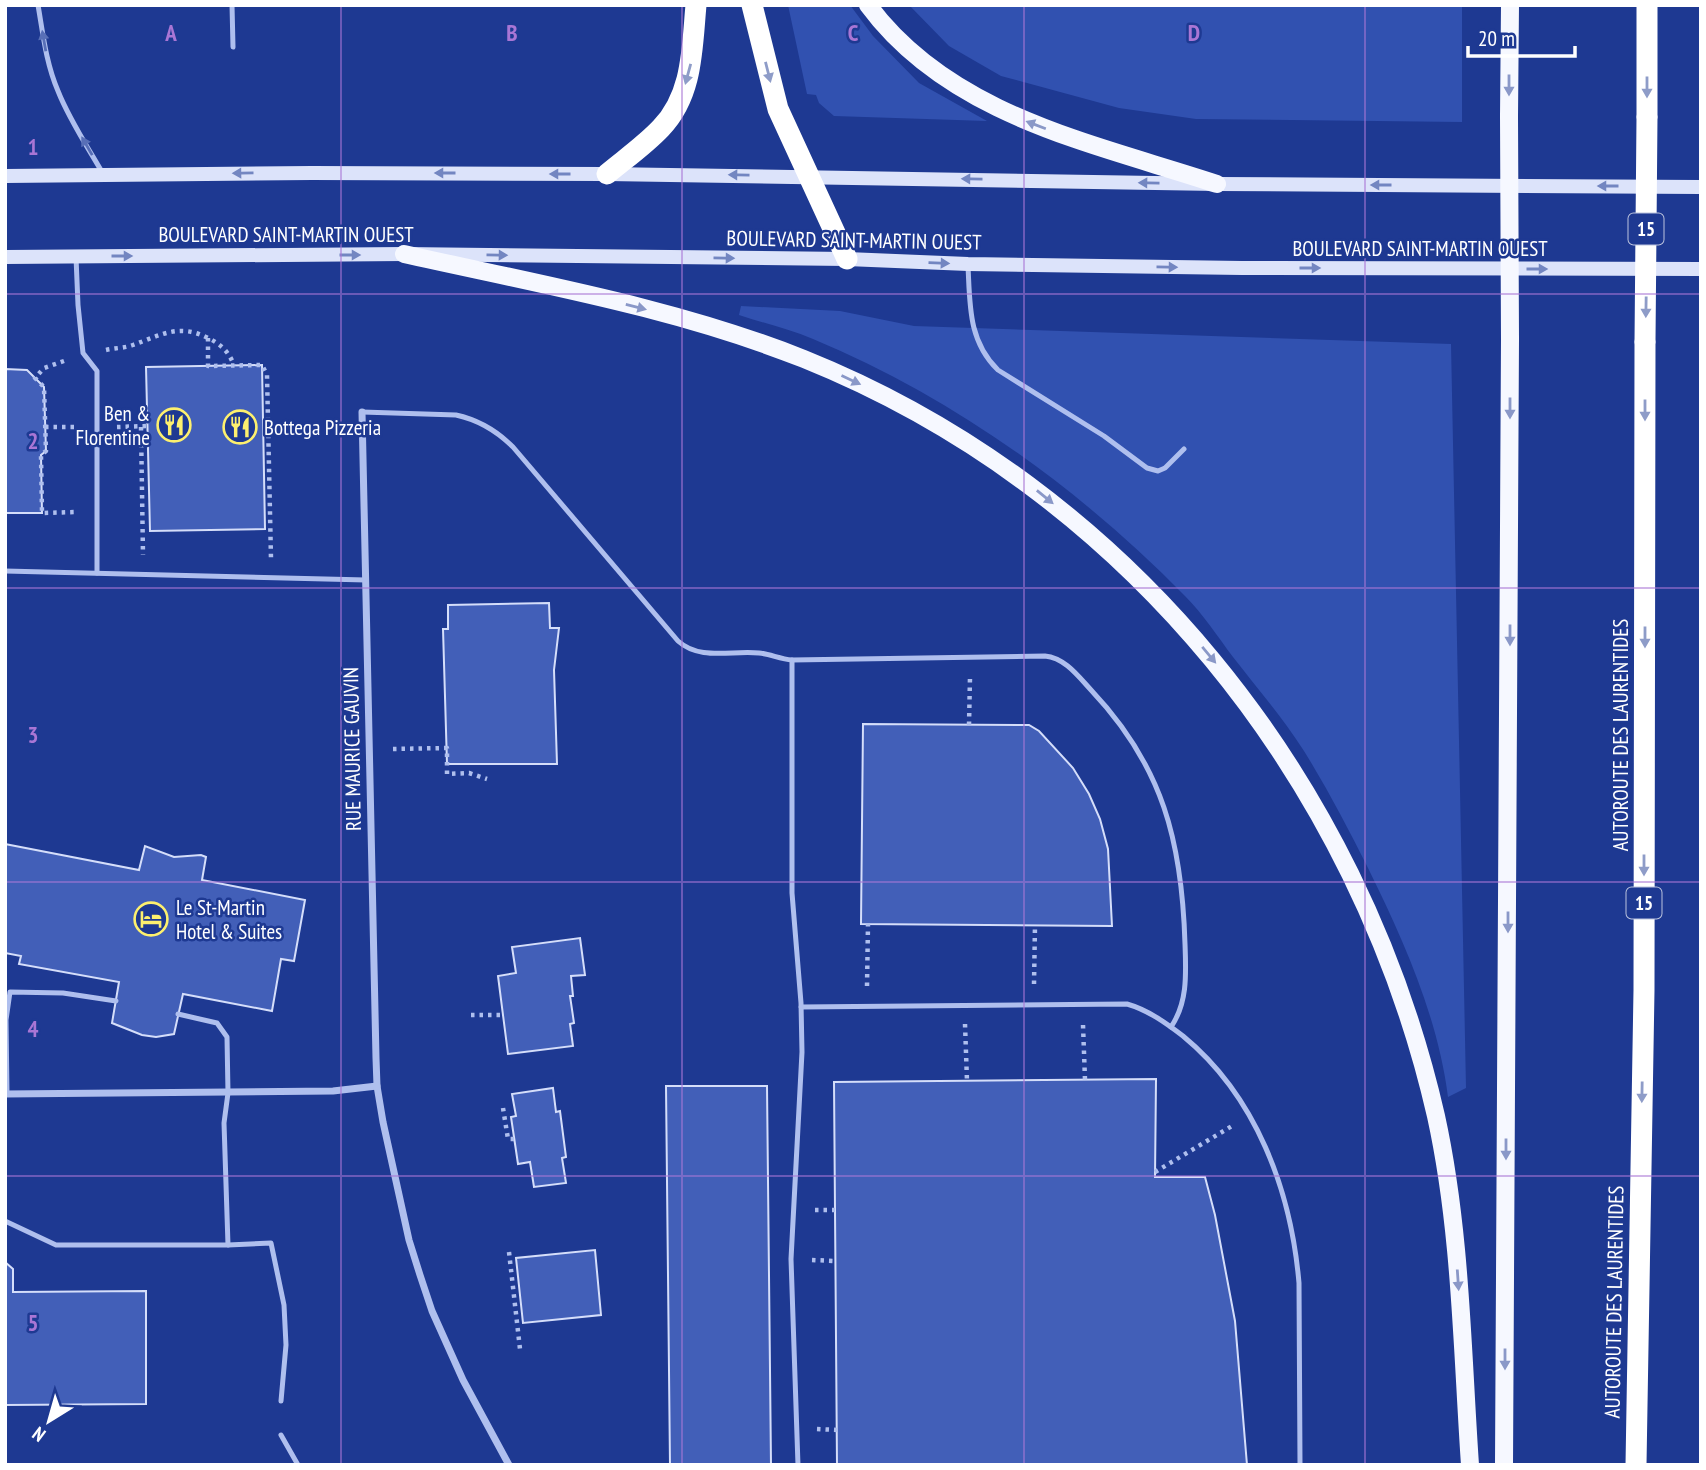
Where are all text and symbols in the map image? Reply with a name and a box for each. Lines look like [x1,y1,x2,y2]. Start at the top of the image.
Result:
scale bar [1468,14,1575,58]
text: A [164,18,177,47]
text: B [506,18,518,47]
text: C [848,18,859,47]
text: D [1188,18,1200,47]
text: 20 m [1478,25,1515,52]
one-way arrow [38,30,49,52]
one-way arrow [763,61,774,83]
one-way arrow [682,63,693,85]
one-way arrow [1503,74,1515,96]
one-way arrow [1641,76,1653,98]
one-way arrow [1026,119,1047,130]
text: 1 [28,132,39,161]
one-way arrow [81,136,93,156]
one-way arrow [232,168,254,179]
one-way arrow [433,168,455,179]
one-way arrow [549,168,571,180]
one-way arrow [728,170,750,181]
one-way arrow [961,173,983,185]
one-way arrow [1137,177,1159,189]
one-way arrow [1369,179,1391,191]
one-way arrow [1597,180,1619,192]
road number: 15 [1628,214,1664,244]
street label: BOULEVARD SAINT-MARTIN OUEST [158,221,414,248]
street label: BOULEVARD SAINT-MARTIN OUEST [726,224,982,256]
street label: BOULEVARD SAINT-MARTIN OUEST [1292,235,1548,262]
one-way arrow [339,249,361,261]
one-way arrow [486,249,508,261]
one-way arrow [112,250,134,262]
one-way arrow [714,252,736,264]
one-way arrow [929,257,951,268]
one-way arrow [1156,261,1178,273]
one-way arrow [1299,263,1321,274]
one-way arrow [1527,263,1549,275]
one-way arrow [1640,297,1651,319]
one-way arrow [625,302,647,313]
one-way arrow [841,374,861,385]
one-way arrow [1504,397,1516,419]
one-way arrow [1639,399,1651,421]
place label: Ben & Florentine [75,400,150,451]
restaurant icon: Ben & Florentine [155,406,193,444]
restaurant icon: Bottega Pizzeria [221,408,259,446]
place label: Bottega Pizzeria [264,414,381,441]
text: 2 [28,426,39,455]
one-way arrow [1036,489,1053,504]
street label: AUTOROUTE DES LAURENTIDES [1607,619,1634,851]
one-way arrow [1504,624,1516,646]
one-way arrow [1639,627,1651,649]
one-way arrow [1201,645,1216,663]
street label: RUE MAURICE GAUVIN [337,667,367,831]
text: 3 [28,720,39,749]
one-way arrow [1638,854,1650,876]
road number: 15 [1626,888,1662,918]
place label: Le St-Martin Hotel & Suites [176,894,282,945]
hotel icon: Le St-Martin Hotel & Suites [132,900,170,938]
one-way arrow [1502,911,1514,933]
text: 4 [28,1014,39,1043]
one-way arrow [1637,1081,1648,1103]
one-way arrow [1501,1139,1512,1161]
street label: AUTOROUTE DES LAURENTIDES [1598,1185,1630,1419]
one-way arrow [1452,1269,1463,1291]
text: 5 [28,1308,39,1337]
one-way arrow [1499,1349,1511,1371]
north arrow [14,1386,84,1456]
text: N [27,1422,50,1447]

